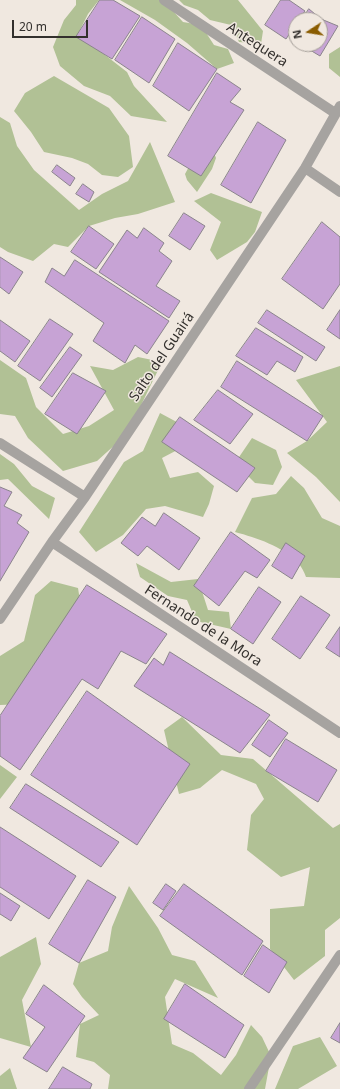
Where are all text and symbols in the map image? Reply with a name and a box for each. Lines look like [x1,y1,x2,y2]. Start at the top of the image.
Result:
scale bar [14,12,90,38]
north arrow [288,12,328,52]
text: 20 m [19,18,47,35]
street label: Antequera [223,19,291,71]
text: N [288,28,305,40]
street label: Salto del Guairá [126,309,198,405]
street label: Fernando de la Mora [141,582,265,670]

